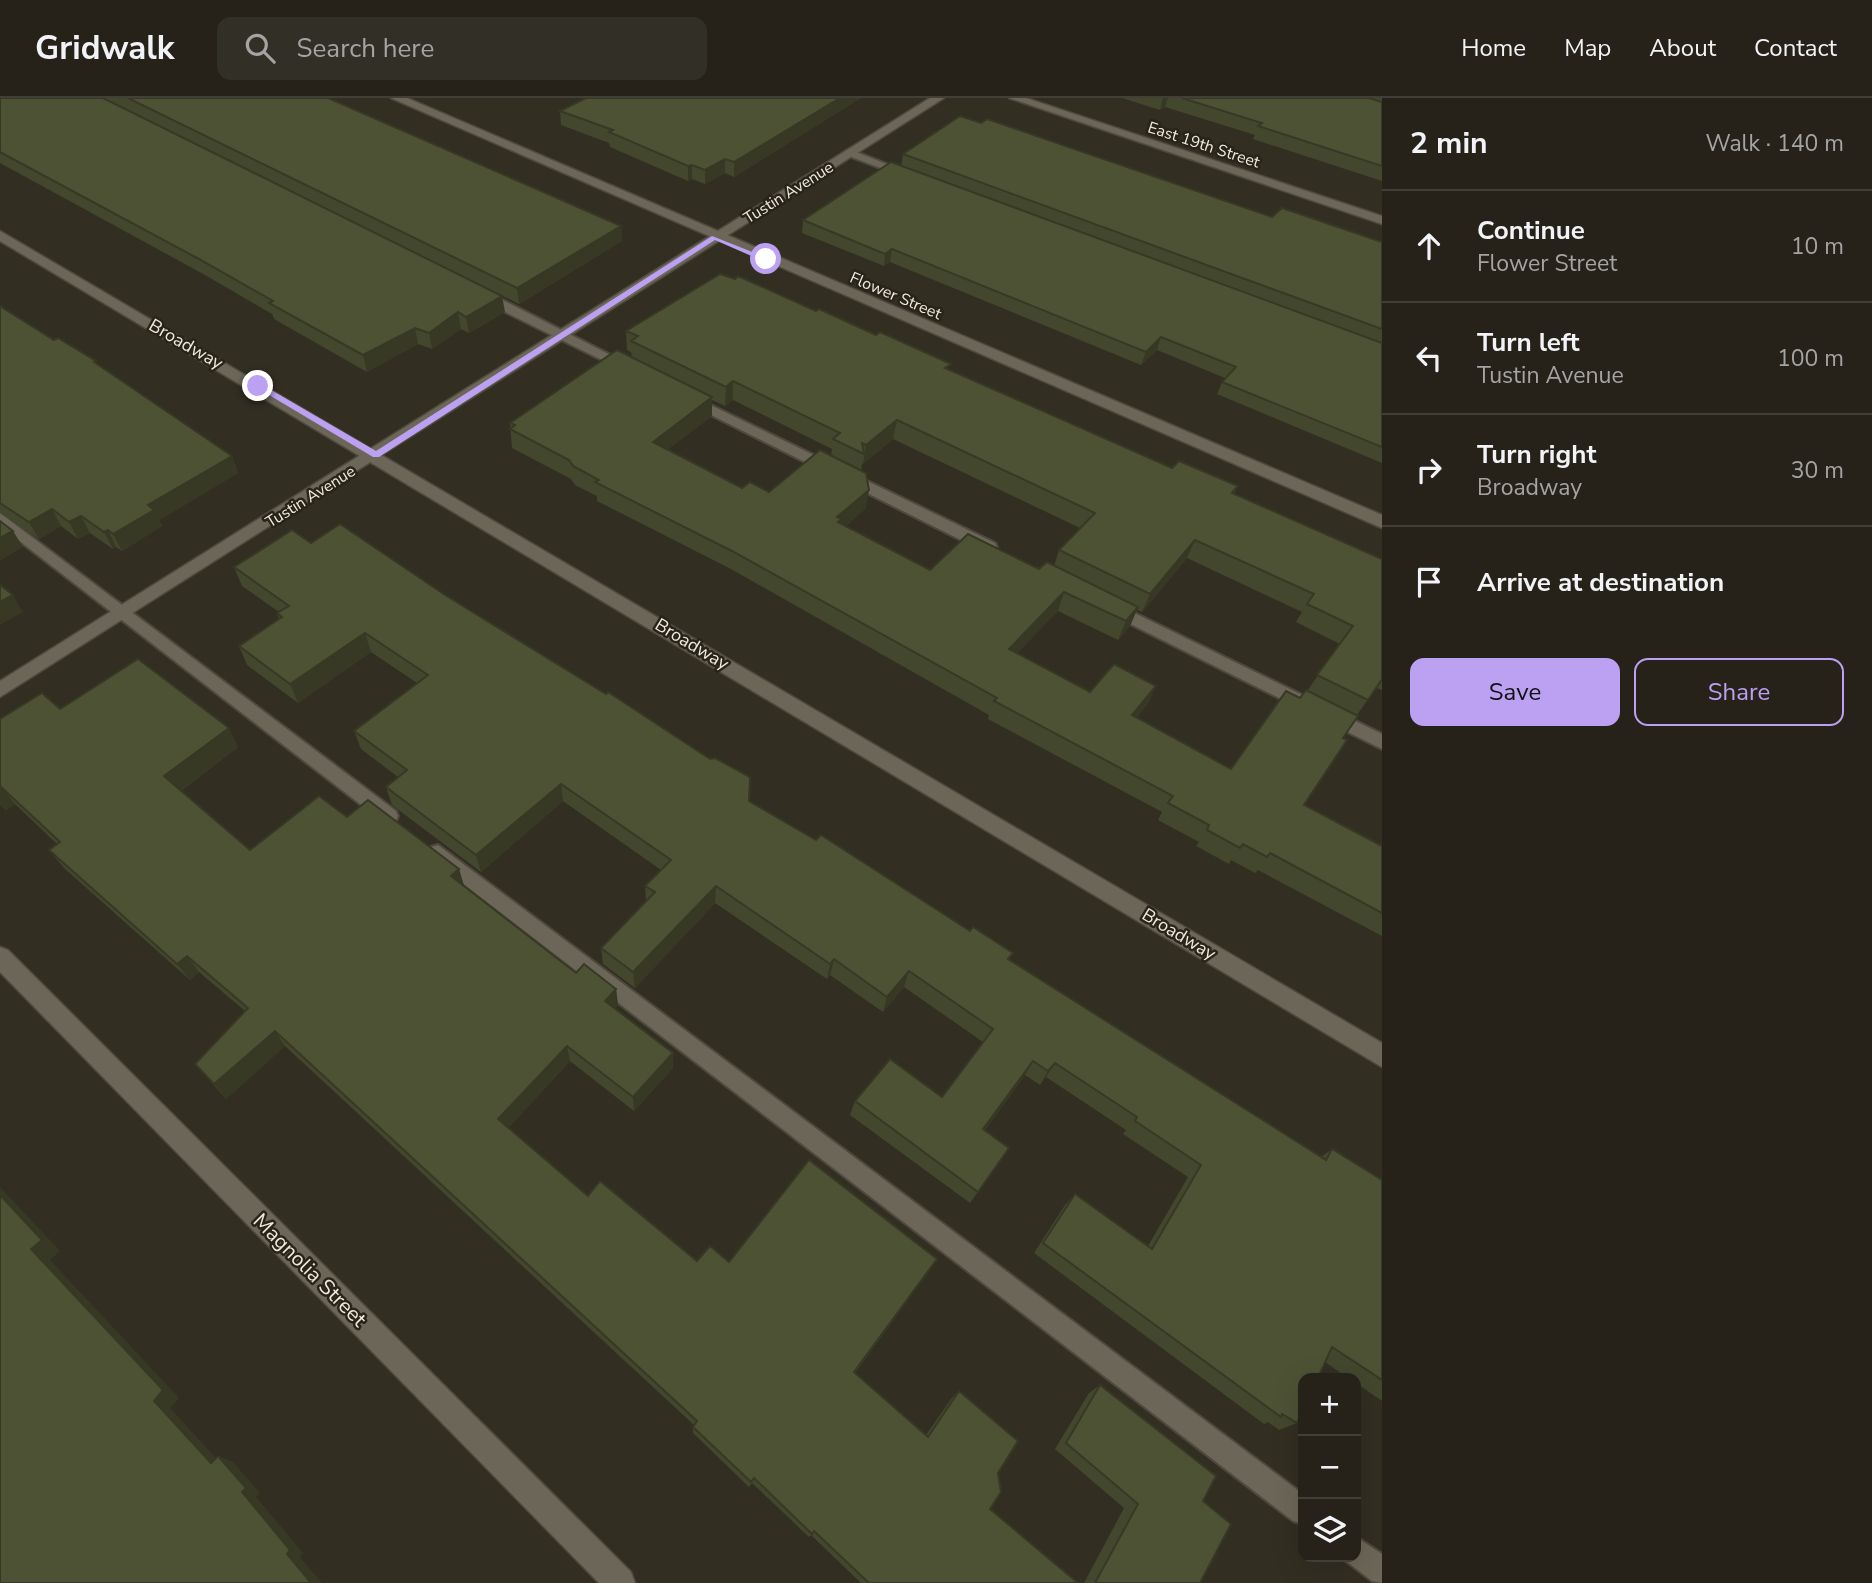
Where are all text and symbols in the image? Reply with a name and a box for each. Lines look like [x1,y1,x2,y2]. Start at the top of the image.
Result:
search box [217,17,707,80]
text: Gridwalk [35,26,175,71]
icon: search [241,29,279,67]
text: Search here [297,31,434,66]
text: Home [1461,32,1526,64]
text: Map [1564,32,1611,64]
text: About [1649,32,1716,64]
text: Contact [1754,32,1837,64]
street label: East 19th Street [1145,116,1263,174]
text: 2 min [1410,123,1488,164]
text: Walk · 140 m [1705,128,1844,159]
street label: Tustin Avenue [739,156,838,229]
text: Continue [1477,213,1585,248]
icon: ahead [1410,227,1448,265]
text: 10 m [1791,231,1844,262]
route start [750,243,781,274]
text: Flower Street [1477,248,1617,279]
street label: Flower Street [846,267,945,325]
street label: Broadway [144,313,228,375]
text: Turn left [1477,325,1580,360]
icon: left [1410,339,1448,377]
text: 100 m [1777,343,1844,374]
text: Tustin Avenue [1477,360,1624,391]
route end [242,370,273,401]
text: Turn right [1477,437,1596,472]
icon: right [1410,451,1448,489]
text: 30 m [1791,455,1844,486]
street label: Tustin Avenue [261,460,360,533]
text: Broadway [1477,472,1582,503]
icon: arrive [1410,563,1448,601]
text: Arrive at destination [1477,565,1724,600]
street label: Broadway [651,613,734,676]
button: Save [1410,658,1620,726]
button: Share [1634,658,1844,726]
street label: Broadway [1138,903,1221,966]
street label: Magnolia Street [247,1207,373,1333]
map controls [1298,1373,1361,1562]
button: + [1298,1373,1361,1436]
button: − [1298,1436,1361,1499]
button: layers [1298,1499,1361,1562]

